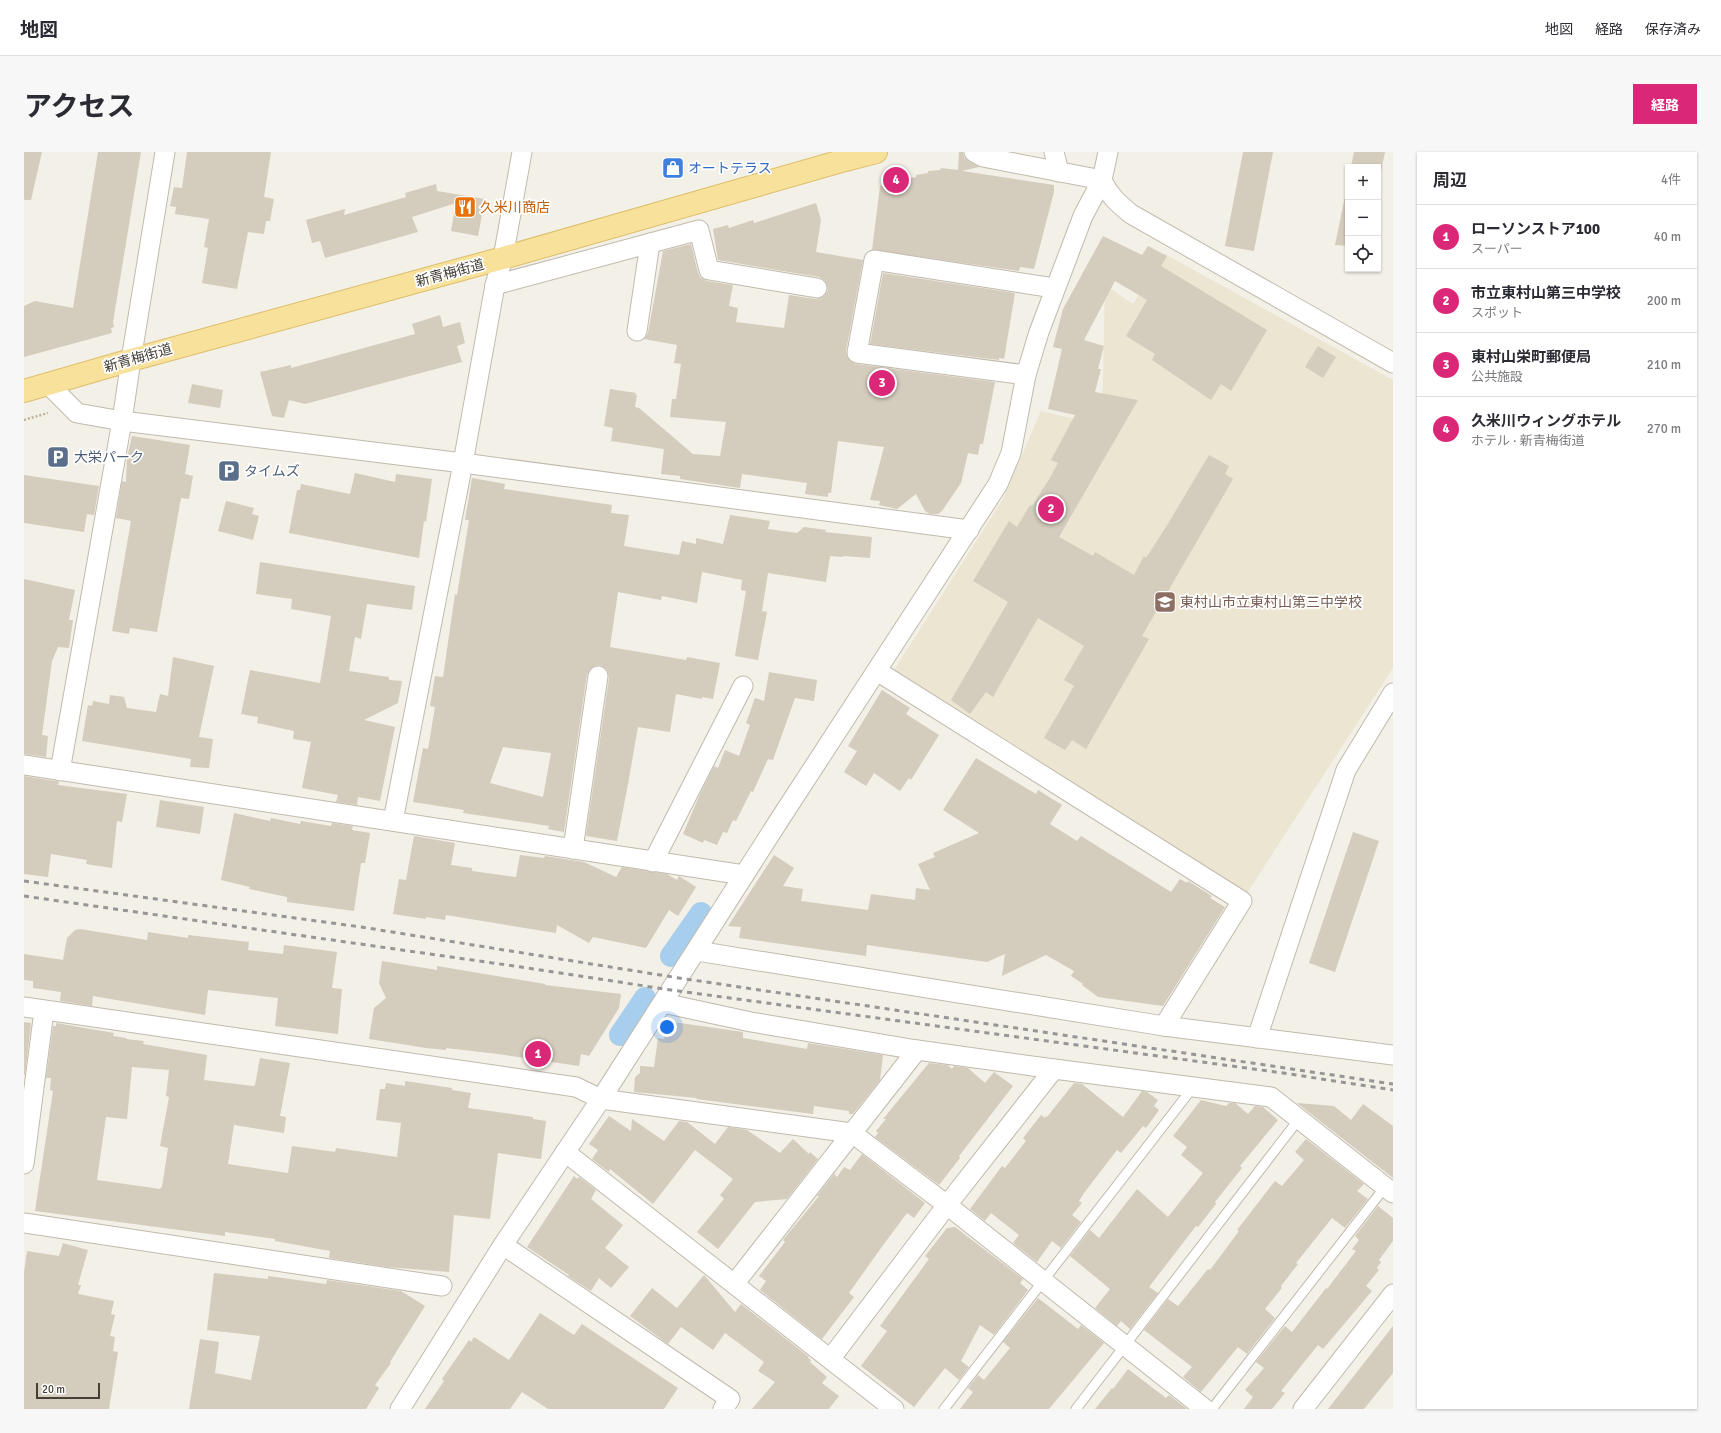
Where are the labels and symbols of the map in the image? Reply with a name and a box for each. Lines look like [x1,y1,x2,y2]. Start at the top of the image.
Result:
shop icon: オートテラス [660,155,686,181]
place label: オートテラス [688,160,772,177]
pin: 4 [883,165,909,195]
restaurant icon: 久米川商店 [452,194,478,220]
place label: 久米川商店 [480,199,550,216]
street label: 新青梅街道 [414,256,486,290]
street label: 新青梅街道 [102,340,174,376]
pin: 3 [869,368,895,398]
parking icon: 大栄パーク [45,444,71,470]
place label: 大栄パーク [74,449,144,466]
parking icon: タイムズ [216,458,242,484]
place label: タイムズ [244,463,300,480]
pin: 2 [1038,494,1064,524]
school or university icon: 東村山市立東村山第三中学校 [1152,589,1178,615]
place label: 東村山市立東村山第三中学校 [1180,594,1362,611]
your location [657,1017,677,1037]
pin: 1 [525,1039,551,1069]
scale bar [36,1381,100,1400]

